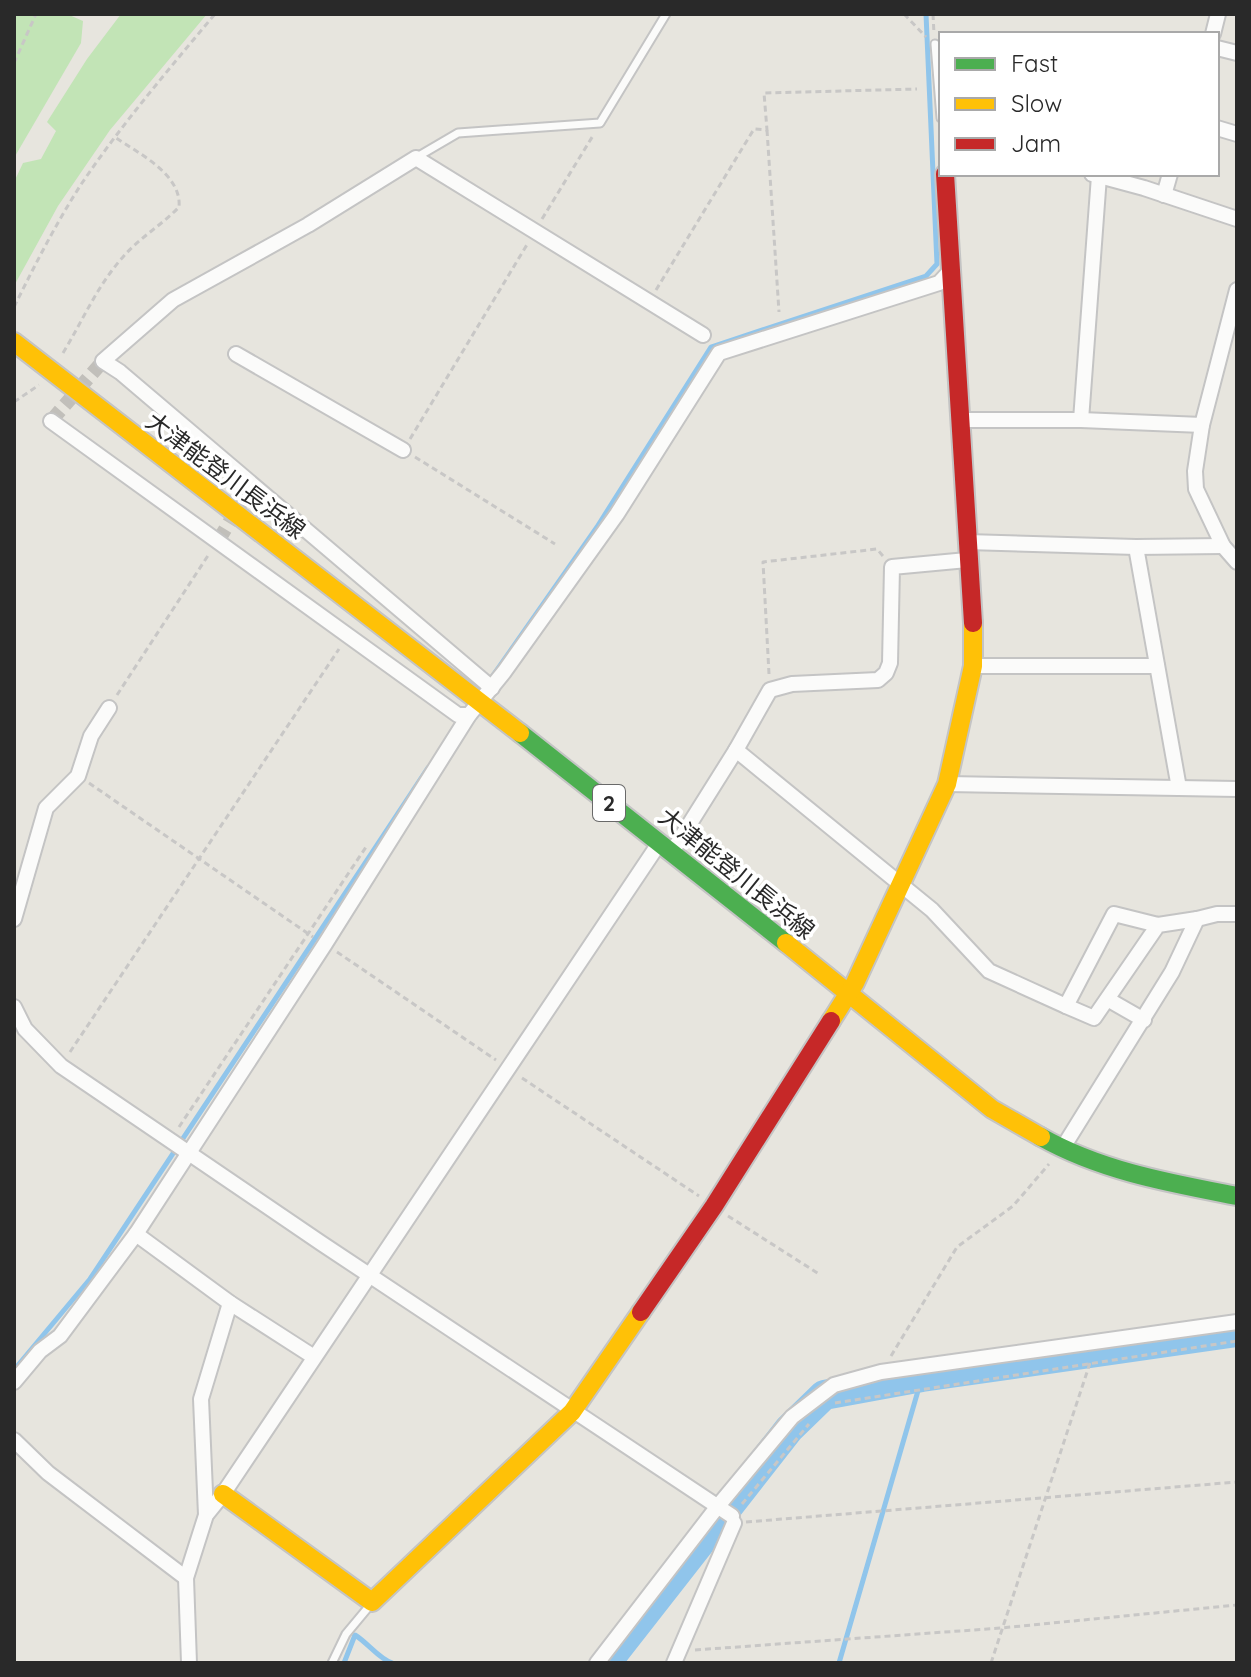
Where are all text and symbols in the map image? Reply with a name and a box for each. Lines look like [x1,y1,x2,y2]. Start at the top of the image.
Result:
legend [939,32,1219,176]
text: Fast [1011,48,1058,78]
text: Slow [1011,88,1062,118]
text: Jam [1011,128,1061,158]
street label: 大津能登川長浜線 [140,405,312,545]
road number: 2 [593,785,625,821]
street label: 大津能登川長浜線 [653,801,821,945]

